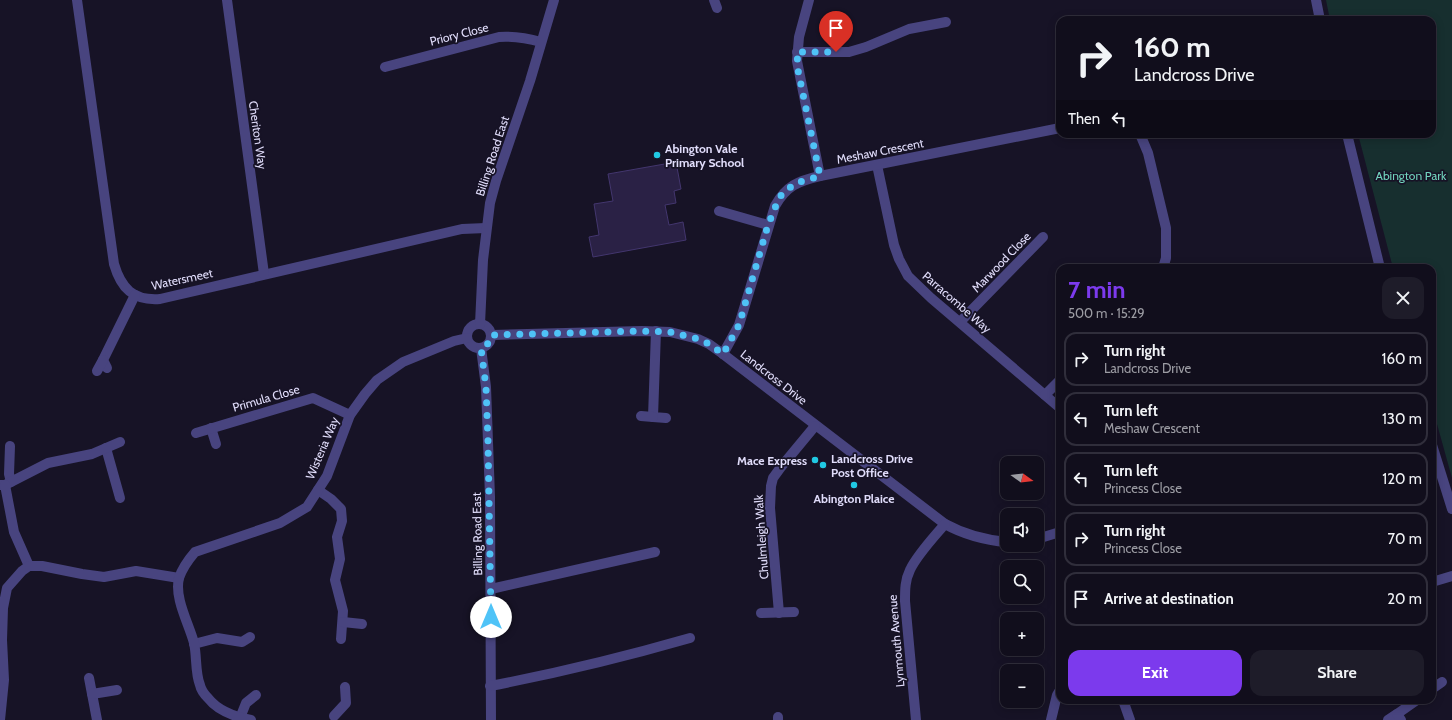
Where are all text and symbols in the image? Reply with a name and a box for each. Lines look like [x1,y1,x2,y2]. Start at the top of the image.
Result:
pin [819,11,853,52]
icon: arrive [825,17,847,39]
street label: Priory Close [428,19,490,49]
text: 160 m [1134,30,1210,64]
icon: right [1068,32,1120,84]
text: Landcross Drive [1134,64,1255,86]
street label: Cheriton Way [246,100,270,170]
icon: left [1108,108,1130,130]
text: Then [1068,110,1100,128]
street label: Billing Road East [472,114,512,198]
street label: Meshaw Crescent [835,135,925,167]
place label: Abington Vale Primary School [665,141,744,170]
marker: Abington Vale Primary School [652,150,662,160]
park label: Abington Park [1376,168,1447,183]
street label: Marwood Close [968,229,1034,295]
street label: Watersmeet [150,265,214,293]
street label: Parracombe Way [920,268,994,336]
text: 7 min [1068,275,1126,304]
button: close [1382,277,1424,319]
text: 500 m · 15:29 [1068,305,1145,321]
text: Turn right [1104,342,1165,360]
street label: Landcross Drive [738,346,810,408]
icon: right [1070,348,1092,370]
text: 160 m [1382,350,1422,368]
text: Landcross Drive [1104,360,1191,376]
street label: Primula Close [231,381,301,415]
text: Turn left [1104,402,1158,420]
icon: left [1070,408,1092,430]
text: 130 m [1382,410,1422,428]
street label: Wisteria Way [302,415,342,481]
text: Meshaw Crescent [1104,420,1200,436]
place label: Landcross Drive Post Office [831,451,913,480]
place label: Mace Express [737,453,807,468]
marker: Mace Express [810,455,820,465]
north arrow [1000,456,1044,500]
map controls [1000,456,1044,708]
marker: Landcross Drive Post Office [818,460,828,470]
text: Turn left [1104,462,1158,480]
icon: left [1070,468,1092,490]
text: 120 m [1382,470,1422,488]
marker: Abington Plaice [849,480,859,490]
text: Princess Close [1104,480,1182,496]
place label: Abington Plaice [814,491,894,506]
street label: Billing Road East [469,492,485,576]
street label: Chulmleigh Walk [751,493,771,580]
button: sound [1000,508,1044,552]
text: Turn right [1104,522,1165,540]
icon: right [1070,528,1092,550]
text: 70 m [1388,530,1422,548]
text: Princess Close [1104,540,1182,556]
button: search [1000,560,1044,604]
icon: arrive [1070,588,1092,610]
text: Arrive at destination [1104,590,1234,608]
text: 20 m [1387,590,1422,608]
street label: Lynmouth Avenue [884,594,908,688]
position arrow [470,596,512,638]
button: + [1000,612,1044,656]
button: Exit [1068,650,1242,696]
button: Share [1250,650,1424,696]
button: − [1000,664,1044,708]

